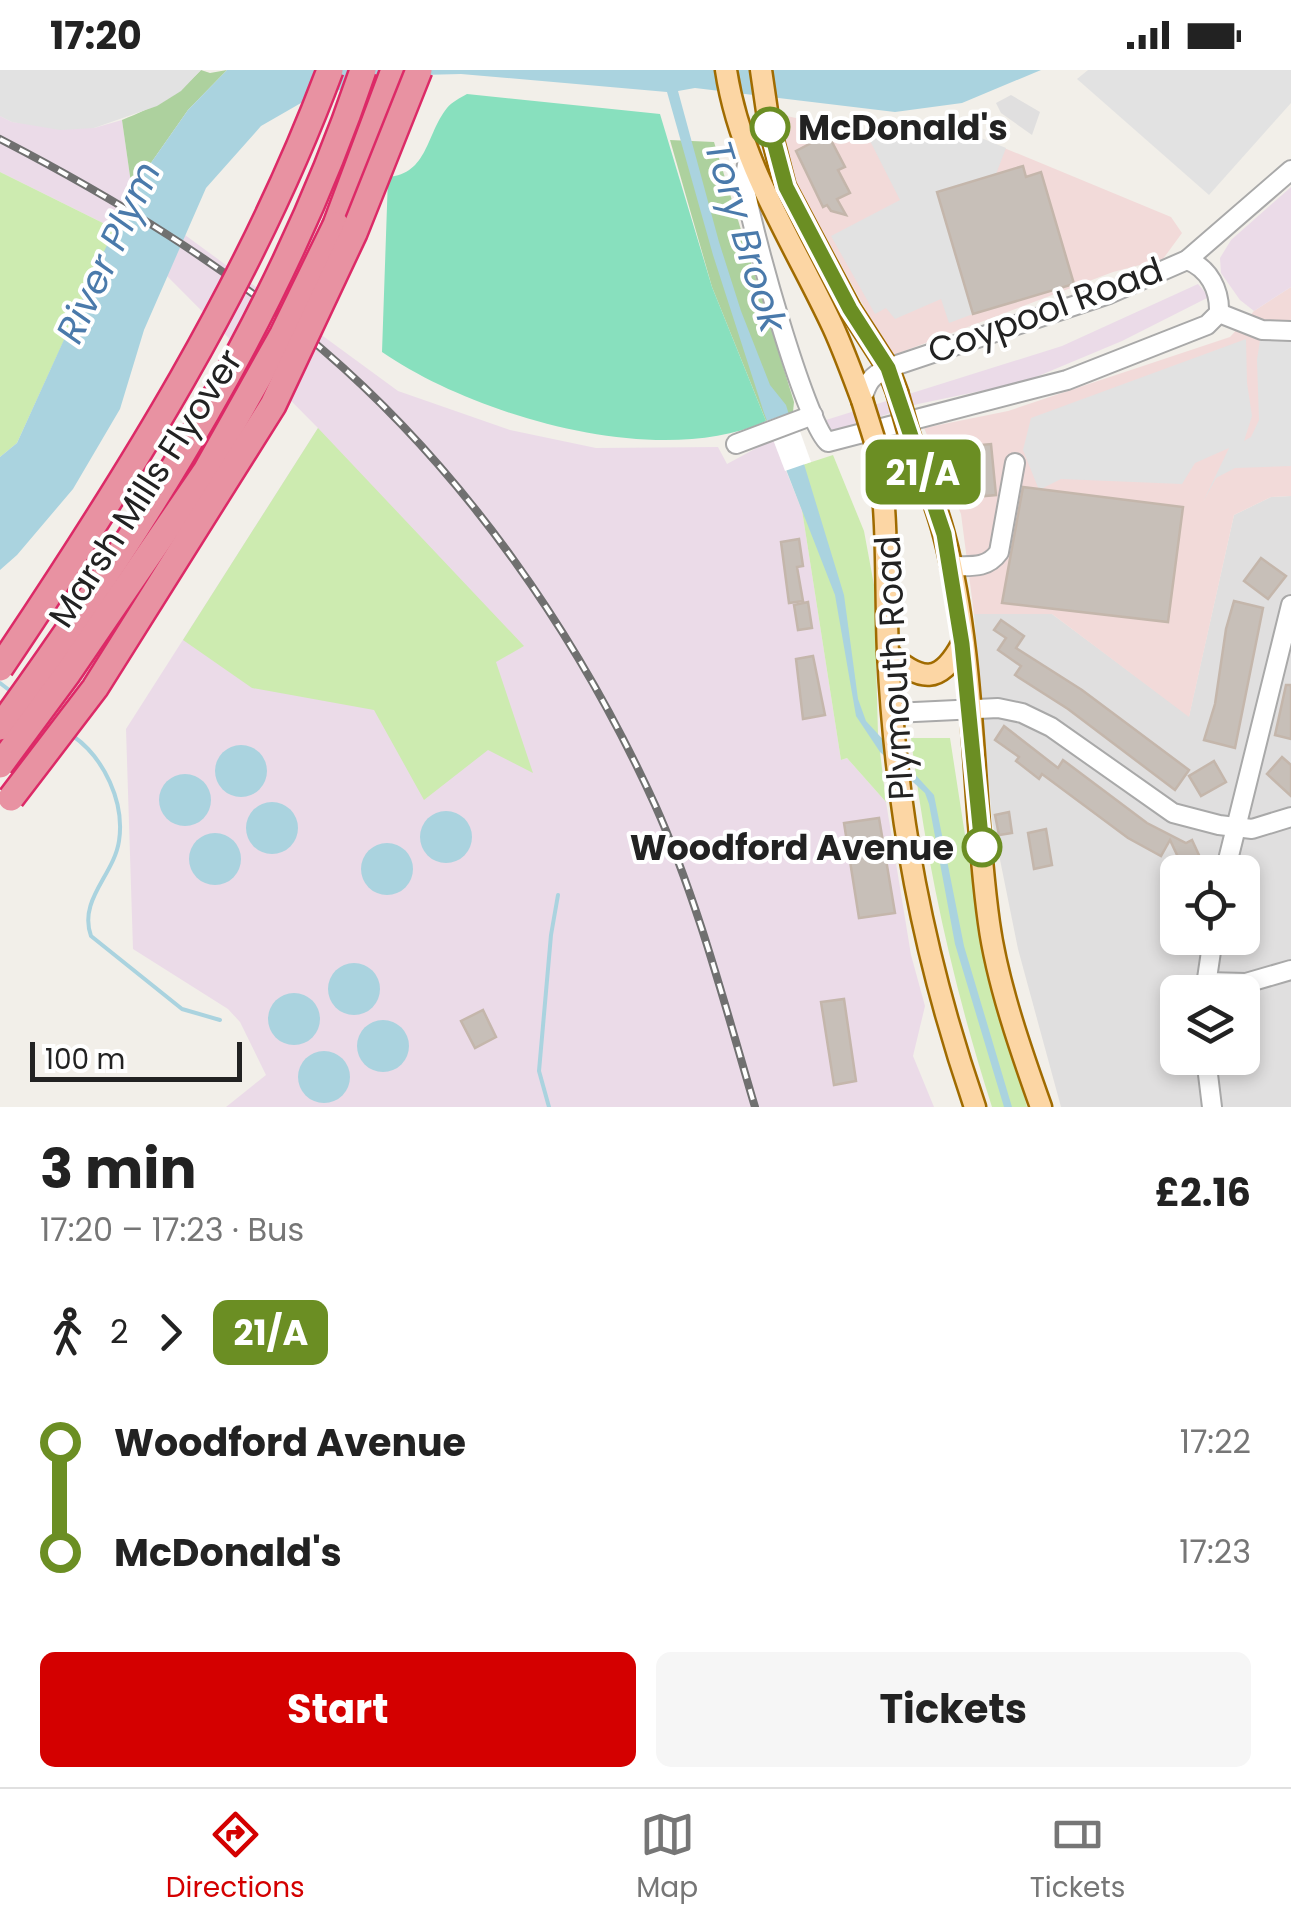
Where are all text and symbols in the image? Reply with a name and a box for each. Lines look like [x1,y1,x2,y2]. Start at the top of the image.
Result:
text: 17:20 [50,9,142,62]
place label: McDonald's [798,103,1008,152]
marker: McDonald's [751,108,789,146]
water label: Tory Brook [692,134,801,340]
water label: River Plym [43,153,173,351]
street label: Coypool Road [921,245,1169,375]
street label: Marsh Mills Flyover [36,339,254,637]
line badge: 21/A [853,440,993,504]
text: 21/A [886,448,960,497]
street label: Plymouth Road [863,534,925,802]
place label: Woodford Avenue [630,823,954,872]
marker: Woodford Avenue [963,828,1001,866]
map controls [1160,855,1260,1075]
button: locate [1160,855,1260,955]
button: layers [1160,975,1260,1075]
scale bar [30,1037,242,1081]
text: 100 m [45,1040,125,1079]
text: 3 min [40,1130,196,1207]
text: £2.16 [1155,1166,1251,1219]
text: 17:20 – 17:23 · Bus [40,1207,304,1252]
icon: walk [40,1305,95,1360]
icon: forward [143,1305,198,1360]
text: 21/A [233,1308,308,1357]
text: 2 [110,1309,128,1354]
text: Woodford Avenue [114,1416,466,1469]
text: 17:22 [1180,1419,1251,1464]
text: McDonald's [114,1526,342,1579]
text: 17:23 [1179,1529,1251,1574]
button: Start [40,1652,636,1767]
button: Tickets [656,1652,1251,1767]
tab: Directions [166,1807,305,1909]
tab: Map [636,1807,698,1909]
tab: Tickets [1030,1807,1125,1909]

